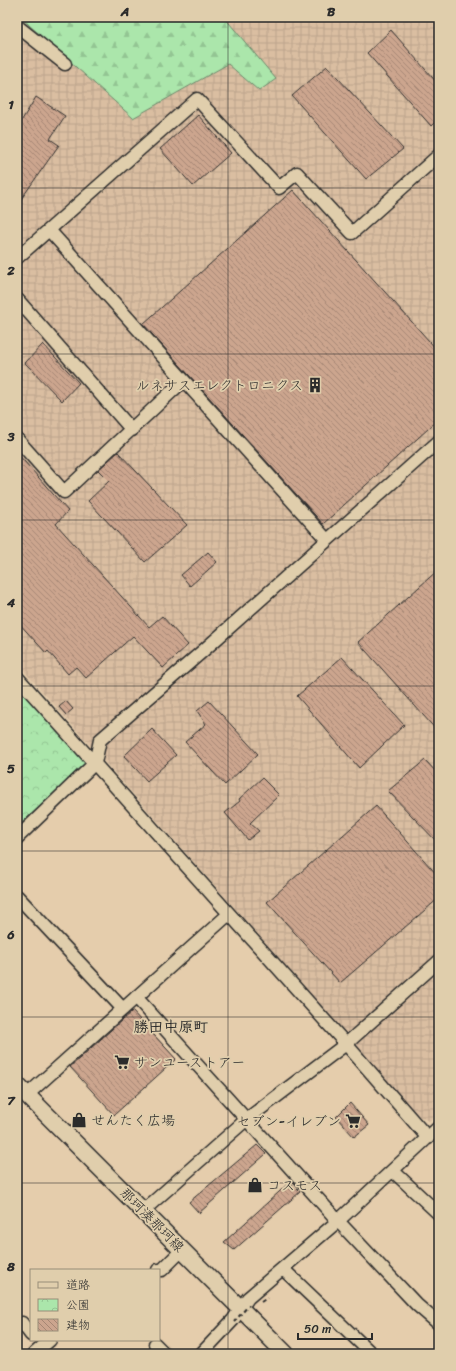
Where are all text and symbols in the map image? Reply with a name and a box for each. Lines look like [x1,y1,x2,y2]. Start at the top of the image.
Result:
text: A [120,0,129,23]
text: B [327,0,336,23]
text: 1 [8,93,14,116]
text: 2 [6,259,15,282]
place label: ルネサスエレクトロニクス [136,373,303,398]
building icon: ルネサスエレクトロニクス [306,376,324,394]
text: 3 [6,425,15,448]
text: 4 [6,591,16,614]
text: 5 [7,757,15,780]
text: 6 [6,923,15,946]
district label: 勝田中原町 [133,1014,209,1040]
place label: サンユーストアー [134,1050,245,1075]
supermarket icon: サンユーストアー [113,1053,131,1071]
text: 7 [7,1089,16,1112]
place label: せんたく広場 [91,1108,175,1133]
place label: セブン-イレブン [237,1109,341,1134]
shop icon: せんたく広場 [70,1111,88,1129]
supermarket icon: セブン-イレブン [344,1112,362,1130]
place label: コスモス [267,1173,322,1198]
shop icon: コスモス [246,1176,264,1194]
street label: 那珂湊那珂線 [113,1181,191,1259]
text: 8 [6,1255,15,1278]
legend [30,1269,160,1341]
text: 道路 [66,1274,90,1296]
text: 公園 [66,1294,90,1316]
text: 建物 [66,1314,90,1336]
scale bar [298,1315,372,1341]
text: 50 m [304,1318,331,1340]

